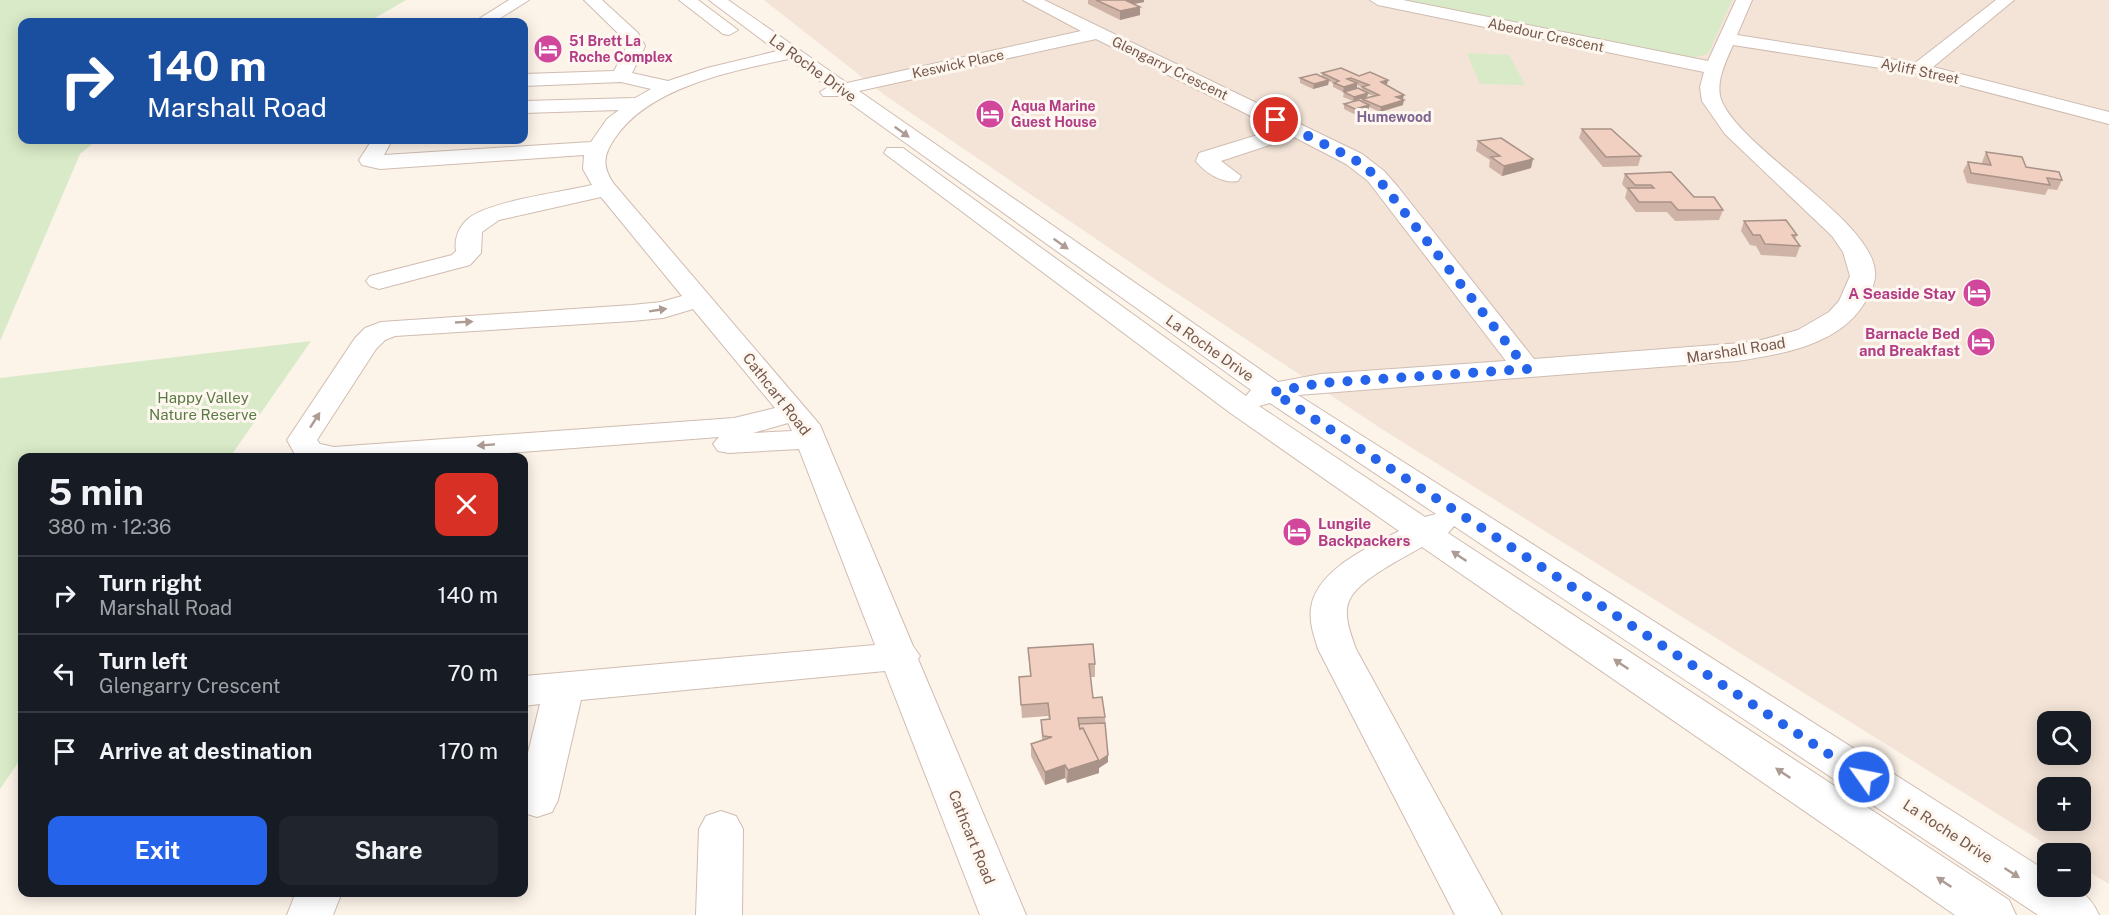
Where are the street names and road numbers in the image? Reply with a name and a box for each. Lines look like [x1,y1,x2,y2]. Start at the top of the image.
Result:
street label: Abedour Crescent [1487,15,1605,55]
street label: La Roche Drive [766,31,860,105]
street label: Glengarry Crescent [1109,33,1231,103]
street label: Keswick Place [911,46,1005,82]
street label: Ayliff Street [1880,55,1960,87]
street label: La Roche Drive [1163,311,1257,385]
street label: Marshall Road [1685,334,1787,366]
street label: Cathcart Road [740,349,814,439]
street label: Cathcart Road [945,788,999,886]
street label: La Roche Drive [1900,796,1996,866]

